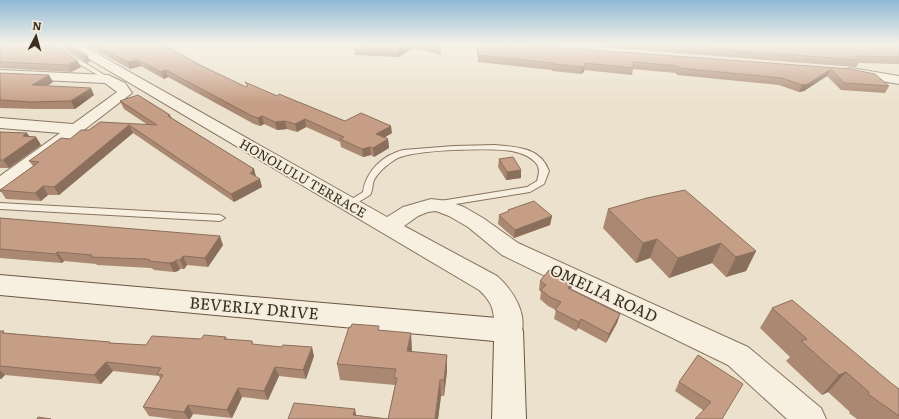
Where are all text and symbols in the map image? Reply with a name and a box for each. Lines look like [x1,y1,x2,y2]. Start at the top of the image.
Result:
north arrow [16,16,56,56]
text: N [32,17,43,33]
street label: HONOLULU TERRACE [236,133,370,222]
street label: OMELIA ROAD [547,257,662,328]
street label: BEVERLY DRIVE [188,289,320,325]

